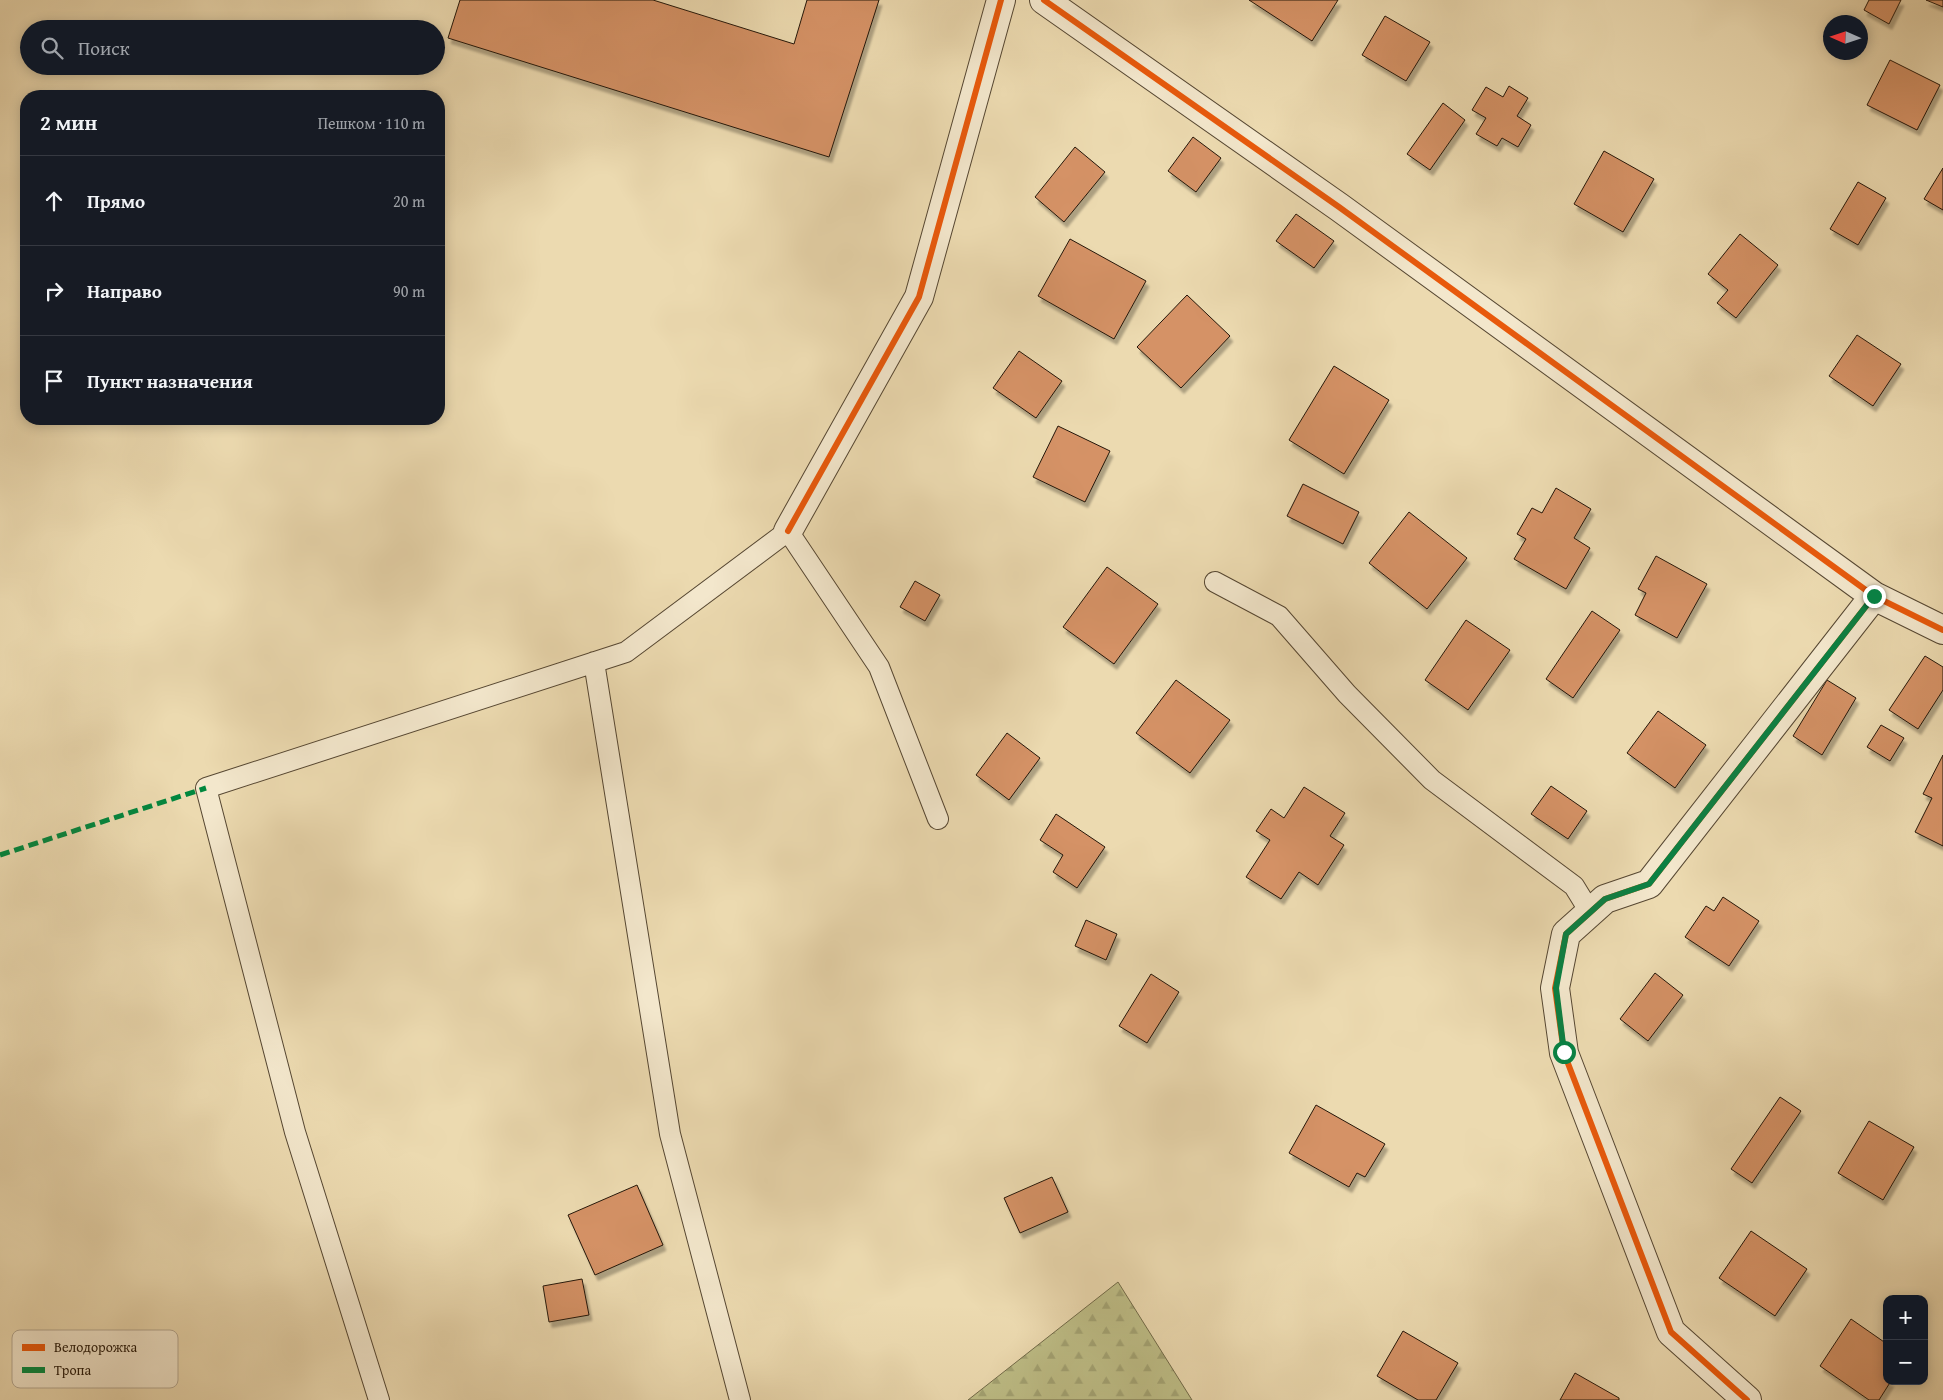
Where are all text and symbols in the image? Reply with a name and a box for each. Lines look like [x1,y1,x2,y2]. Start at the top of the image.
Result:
north arrow [1823,15,1868,60]
search box [20,20,445,75]
icon: search [38,34,66,62]
text: Поиск [78,34,130,62]
text: 2 мин [40,107,97,138]
text: Пешком · 110 m [318,111,425,135]
icon: ahead [40,187,68,215]
text: Прямо [87,187,145,215]
text: 20 m [393,189,425,213]
icon: right [40,277,68,305]
text: Направо [87,277,162,305]
text: 90 m [393,279,425,303]
icon: arrive [40,367,68,395]
text: Пункт назначения [87,367,253,395]
route end [1863,585,1886,608]
route start [1553,1041,1576,1064]
map controls [1883,1295,1928,1385]
button: + [1883,1295,1928,1340]
legend [12,1330,178,1388]
text: Велодорожка [54,1337,137,1357]
button: − [1883,1340,1928,1385]
text: Тропа [54,1360,91,1380]

